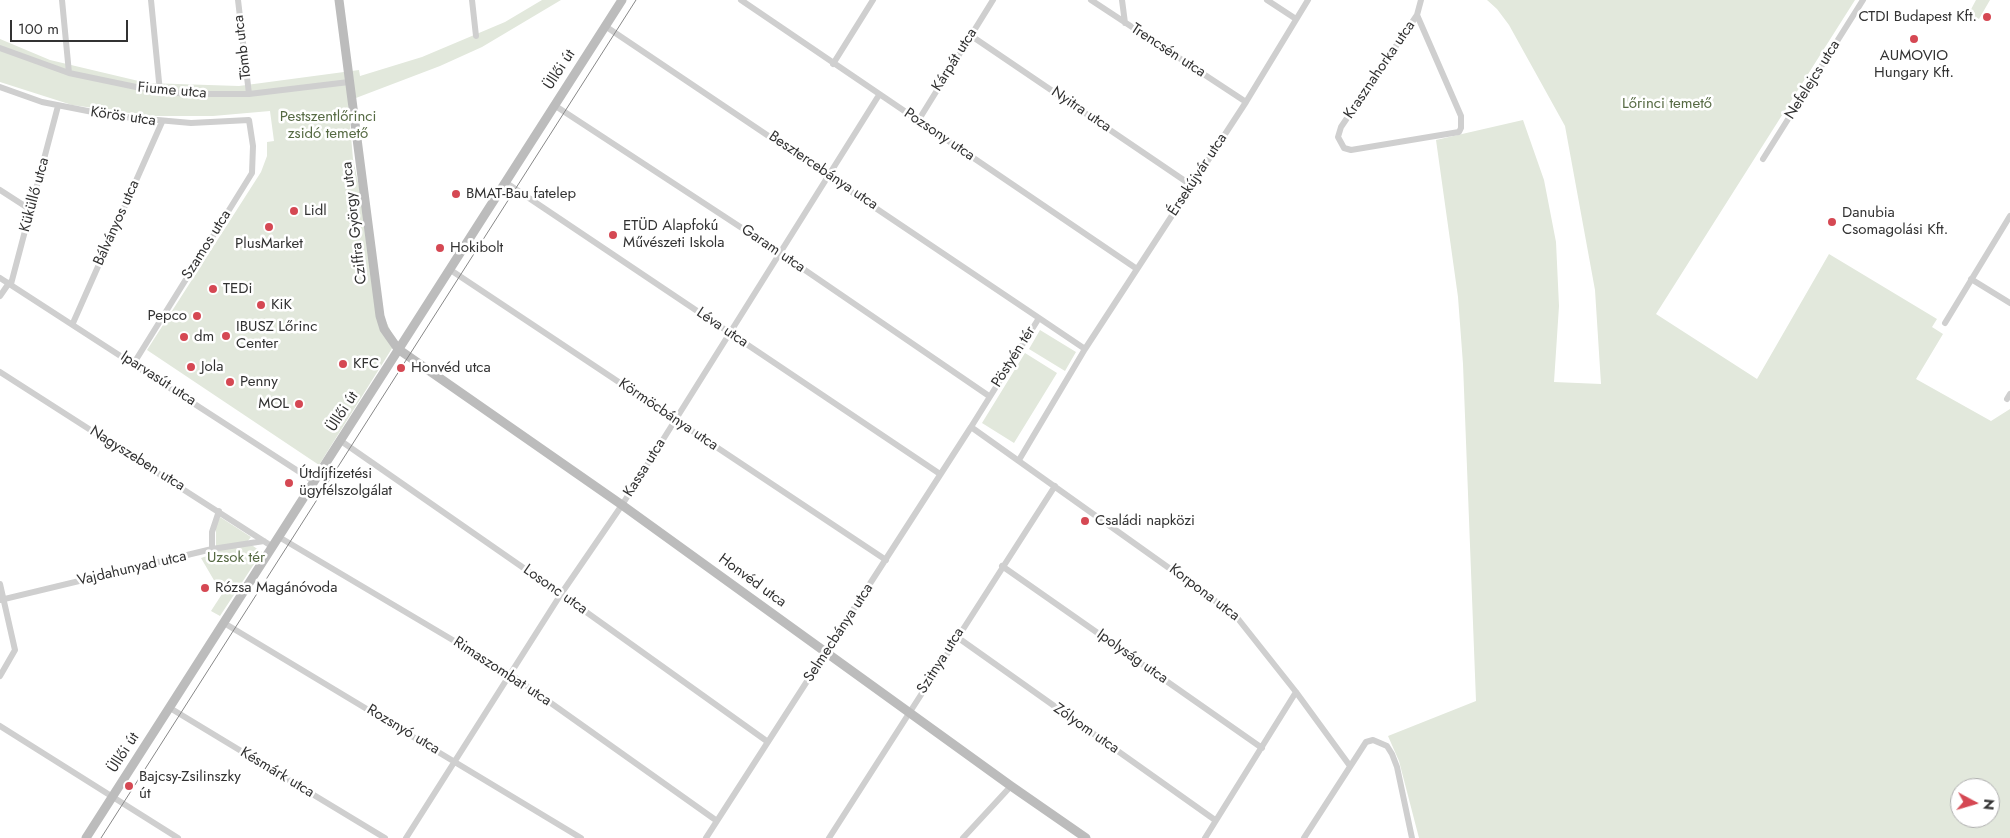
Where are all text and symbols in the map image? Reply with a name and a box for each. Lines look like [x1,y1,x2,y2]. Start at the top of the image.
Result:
place label: CTDI Budapest Kft. [1859,8,1977,26]
scale bar [12,10,130,42]
marker: CTDI Budapest Kft. [1981,11,1993,23]
street label: Tömb utca [230,14,256,80]
text: 100 m [18,18,59,40]
street label: Krasznahorka utca [1341,18,1419,122]
street label: Trencsén utca [1127,20,1209,82]
street label: Kárpát utca [929,25,981,95]
marker: AUMOVIO Hungary Kft. [1908,33,1920,45]
street label: Nefelejcs utca [1782,37,1844,123]
street label: Üllői út [540,46,580,94]
place label: AUMOVIO Hungary Kft. [1874,47,1954,82]
street label: Fiume utca [137,79,207,103]
street label: Nyitra utca [1048,83,1114,137]
park label: Lőrinci temető [1622,95,1712,113]
street label: Körös utca [89,104,157,130]
street label: Pozsony utca [900,105,978,165]
park label: Pestszentlőrinci zsidó temető [280,108,376,143]
street label: Besztercebánya utca [765,128,881,214]
street label: Érsekújvár utca [1165,130,1231,220]
street label: Küküllő utca [16,156,54,234]
street label: Cziffra György utca [339,161,371,285]
street label: Bálványos utca [90,177,144,269]
place label: BMAT-Bau fatelep [466,185,576,203]
marker: BMAT-Bau fatelep [450,188,462,200]
place label: Lidl [304,202,327,220]
place label: Danubia Csomagolási Kft. [1842,204,1948,239]
marker: Lidl [288,205,300,217]
street label: Szamos utca [179,207,235,283]
marker: Danubia Csomagolási Kft. [1826,216,1838,228]
place label: ETÜD Alapfokú Művészeti Iskola [623,217,725,252]
marker: PlusMarket [263,221,275,233]
street label: Garam utca [738,221,808,277]
marker: ETÜD Alapfokú Művészeti Iskola [607,229,619,241]
place label: PlusMarket [235,235,303,253]
place label: Hokibolt [450,239,503,257]
marker: Hokibolt [434,242,446,254]
place label: TEDi [223,280,252,298]
marker: TEDi [207,283,219,295]
place label: KiK [271,296,292,314]
marker: KiK [255,299,267,311]
street label: Léva utca [693,304,751,352]
place label: Pepco [148,307,187,325]
marker: Pepco [191,310,203,322]
place label: IBUSZ Lőrinc Center [236,318,317,353]
street label: Pöstyén tér [988,323,1040,391]
place label: dm [194,328,214,346]
marker: IBUSZ Lőrinc Center [220,330,232,342]
marker: dm [178,331,190,343]
street label: Iparvasút utca [117,348,199,410]
place label: KFC [353,355,379,373]
place label: Jola [201,358,223,376]
marker: KFC [337,358,349,370]
place label: Honvéd utca [411,359,491,377]
marker: Jola [185,361,197,373]
marker: Honvéd utca [395,362,407,374]
place label: Penny [240,373,278,391]
street label: Körmöcbánya utca [615,375,721,455]
marker: Penny [224,376,236,388]
street label: Üllői út [323,388,363,436]
place label: MOL [258,395,289,413]
marker: MOL [293,398,305,410]
street label: Nagyszeben utca [86,423,188,495]
street label: Kassa utca [620,436,670,500]
place label: Útdíjfizetési ügyfélszolgálat [299,465,392,500]
marker: Útdíjfizetési ügyfélszolgálat [283,477,295,489]
place label: Családi napközi [1095,512,1195,530]
marker: Családi napközi [1079,515,1091,527]
street label: Vajdahunyad utca [76,548,188,590]
park label: Uzsok tér [207,549,265,567]
street label: Honvéd utca [714,550,790,612]
street label: Losonc utca [519,561,591,619]
street label: Korpona utca [1165,561,1243,625]
place label: Rózsa Magánóvoda [215,579,337,597]
street label: Selmecbánya utca [800,580,878,686]
marker: Rózsa Magánóvoda [199,582,211,594]
street label: Szitnya utca [914,625,968,697]
street label: Ipolyság utca [1093,626,1171,688]
street label: Rimaszombat utca [449,634,555,710]
street label: Zólyom utca [1050,700,1122,758]
street label: Rozsnyó utca [363,701,443,759]
street label: Üllői út [104,729,144,777]
street label: Késmárk utca [237,744,317,802]
place label: Bajcsy-Zsilinszky út [139,768,241,803]
north arrow [1950,778,2000,828]
marker: Bajcsy-Zsilinszky út [123,780,135,792]
text: N [1978,798,1999,811]

